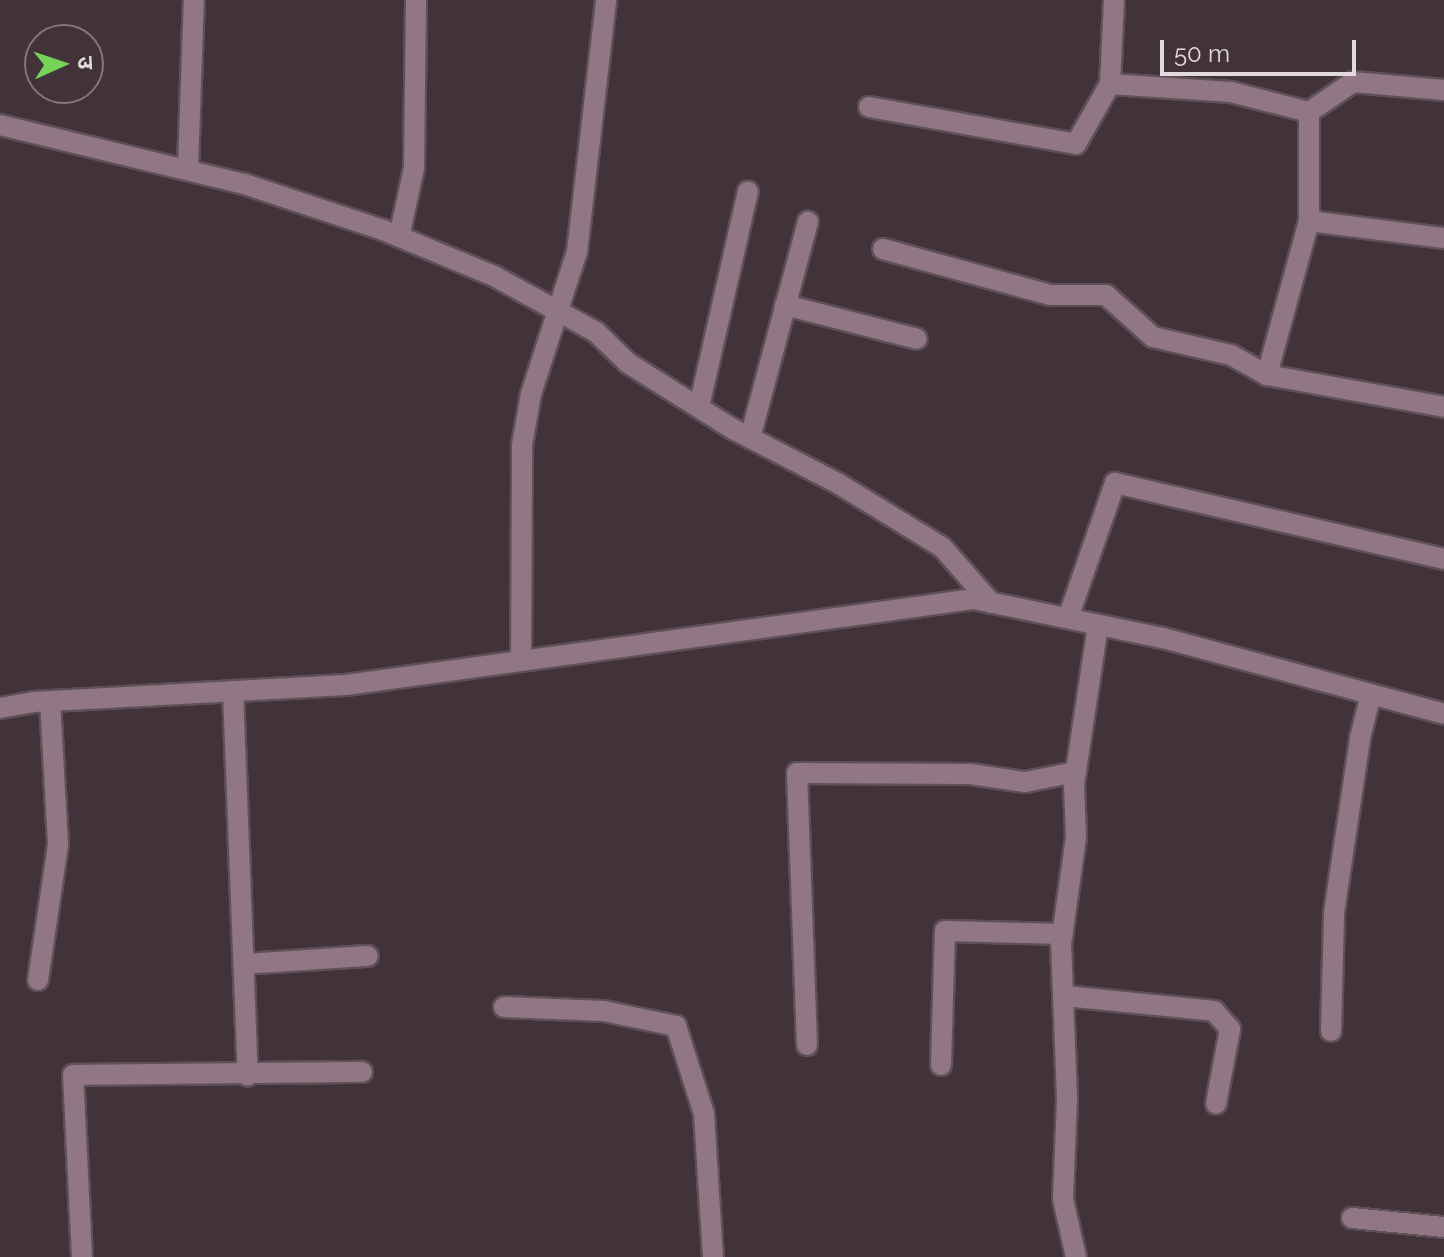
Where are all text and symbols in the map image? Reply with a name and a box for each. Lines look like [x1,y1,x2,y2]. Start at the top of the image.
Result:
north arrow [24,24,104,104]
scale bar [1164,24,1360,74]
text: 50 m [1174,39,1230,68]
text: उ [73,56,99,70]

